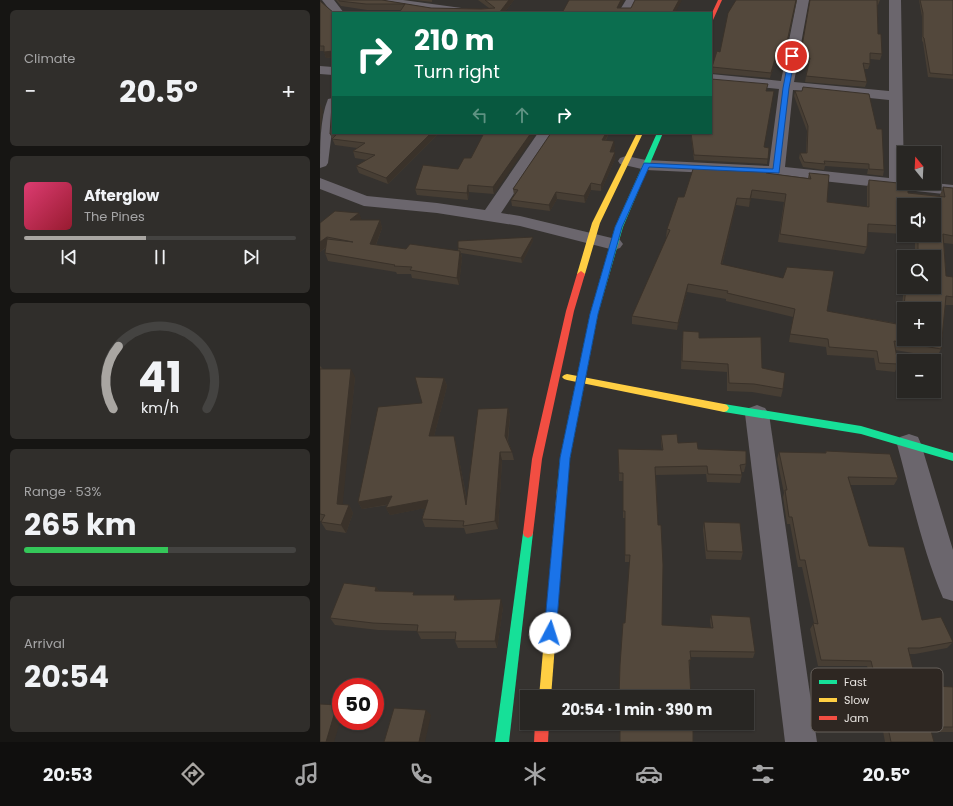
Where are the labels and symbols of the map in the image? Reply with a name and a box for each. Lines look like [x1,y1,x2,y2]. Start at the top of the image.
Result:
pin [775,39,809,73]
north arrow [897,146,941,190]
position arrow [529,612,571,654]
legend [811,668,943,732]
text: Fast [844,674,867,690]
speed limit sign: 50 [332,678,384,730]
text: Slow [844,692,869,708]
text: Jam [844,710,869,726]

